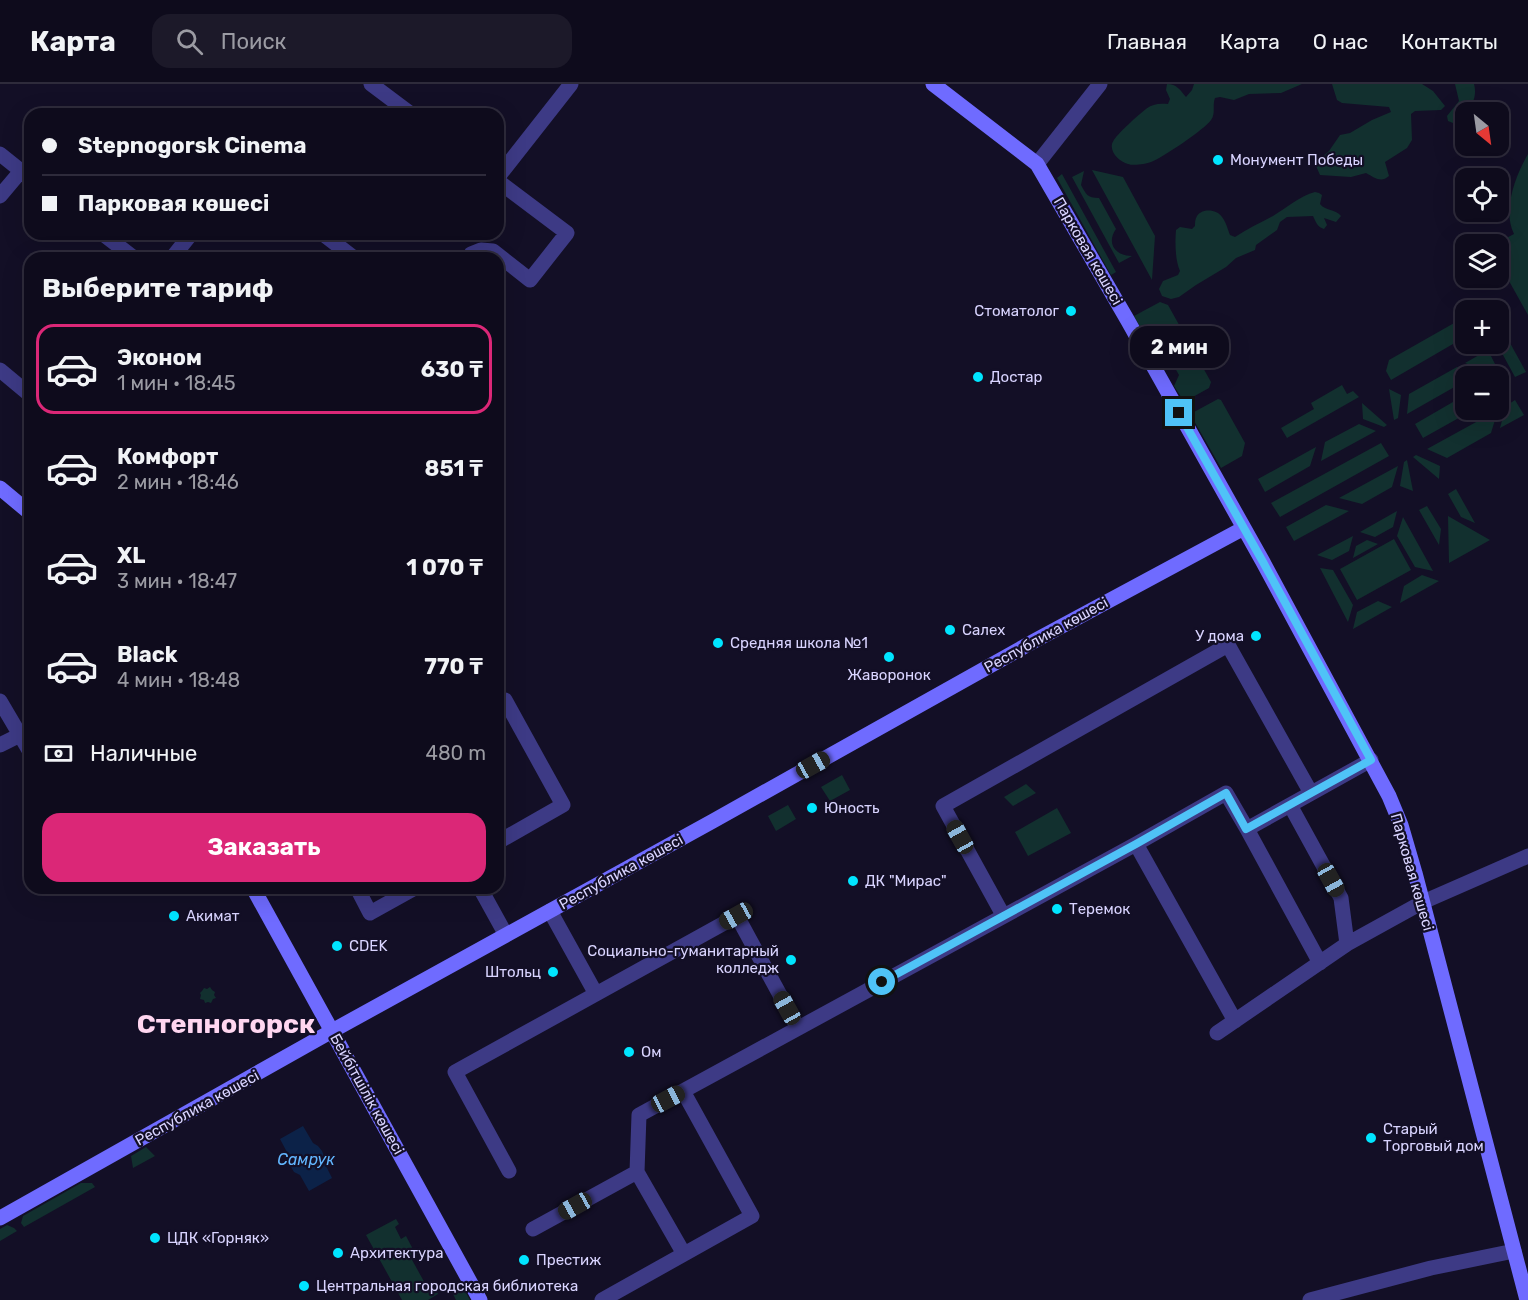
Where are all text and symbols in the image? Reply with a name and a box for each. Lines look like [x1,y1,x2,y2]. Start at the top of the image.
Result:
search box [152,14,572,68]
text: Карта [30,25,116,58]
icon: search [173,25,206,58]
text: Поиск [221,28,286,55]
text: Главная [1107,29,1187,54]
text: Карта [1220,29,1280,54]
text: О нас [1313,29,1368,54]
text: Контакты [1401,29,1498,54]
north arrow [1455,102,1509,156]
map controls [1455,102,1509,420]
text: Stepnogorsk Cinema [78,132,306,159]
place label: Монумент Победы [1230,151,1363,169]
marker: Монумент Победы [1211,153,1225,167]
button: locate [1455,168,1509,222]
text: Парковая көшесі [78,190,269,217]
street label: Парковая көшесі [1050,194,1126,308]
button: layers [1455,234,1509,288]
text: Выберите тариф [42,272,273,304]
button: + [1455,300,1509,354]
place label: Стоматолог [974,302,1060,320]
marker: Стоматолог [1064,304,1078,318]
callout: 2 мин [1130,326,1228,368]
text: 2 мин [1151,335,1208,359]
icon: car [45,342,99,396]
text: Эконом [117,344,202,371]
text: 630 ₸ [421,356,483,383]
button: − [1455,366,1509,420]
place label: Достар [990,368,1042,386]
marker: Достар [971,370,985,384]
text: 1 мин · 18:45 [117,371,236,395]
route end [1165,399,1192,426]
icon: car [45,441,99,495]
text: Комфорт [117,443,218,470]
text: 851 ₸ [425,455,483,482]
text: 2 мин · 18:46 [117,470,239,494]
icon: car [45,540,99,594]
text: XL [117,542,145,569]
text: 1 070 ₸ [406,554,483,581]
text: 3 мин · 18:47 [117,569,237,593]
street label: Республика көшесі [981,593,1111,677]
place label: Салех [962,621,1005,639]
marker: Салех [943,623,957,637]
place label: У дома [1195,627,1244,645]
marker: У дома [1249,629,1263,643]
place label: Средняя школа №1 [730,634,868,652]
marker: Средняя школа №1 [711,636,725,650]
icon: car [45,639,99,693]
text: Black [117,641,178,668]
marker: Жаворонок [882,650,896,664]
text: 770 ₸ [424,653,483,680]
place label: Жаворонок [847,666,931,684]
text: 4 мин · 18:48 [117,668,240,692]
icon: cash [42,737,75,770]
text: Наличные [90,740,197,767]
text: 480 m [425,741,486,765]
car [793,748,833,782]
place label: Юность [824,799,880,817]
marker: Юность [805,801,819,815]
street label: Парковая көшесі [1387,811,1437,933]
button: Заказать [42,813,486,882]
car [943,817,977,857]
street label: Республика көшесі [556,830,686,914]
car [1314,860,1348,900]
place label: ДК "Мирас" [865,872,947,890]
marker: ДК "Мирас" [846,874,860,888]
car [716,899,756,933]
place label: Теремок [1069,900,1130,918]
marker: Теремок [1050,902,1064,916]
place label: Акимат [186,907,240,925]
marker: Акимат [167,909,181,923]
place label: CDEK [349,937,387,955]
marker: CDEK [330,939,344,953]
place label: Социально-гуманитарный колледж [587,942,779,977]
marker: Социально-гуманитарный колледж [784,953,798,967]
place label: Штольц [485,963,541,981]
marker: Штольц [546,965,560,979]
route start [868,968,895,995]
car [770,988,804,1028]
district label: Степногорск [137,1008,315,1040]
street label: Бейбітшілік көшесі [326,1030,408,1158]
place label: Ом [641,1043,661,1061]
marker: Ом [622,1045,636,1059]
street label: Республика көшесі [132,1066,262,1150]
car [648,1083,688,1115]
place label: Старый Торговый дом [1383,1120,1484,1155]
marker: Старый Торговый дом [1364,1131,1378,1145]
water label: Самрук [277,1150,335,1169]
car [555,1189,595,1223]
place label: ЦДК «Горняк» [167,1229,269,1247]
marker: ЦДК «Горняк» [148,1231,162,1245]
place label: Архитектура [350,1244,443,1262]
marker: Архитектура [331,1246,345,1260]
place label: Престиж [536,1251,601,1269]
marker: Престиж [517,1253,531,1267]
place label: Центральная городская библиотека [316,1277,578,1295]
marker: Центральная городская библиотека [297,1279,311,1293]

